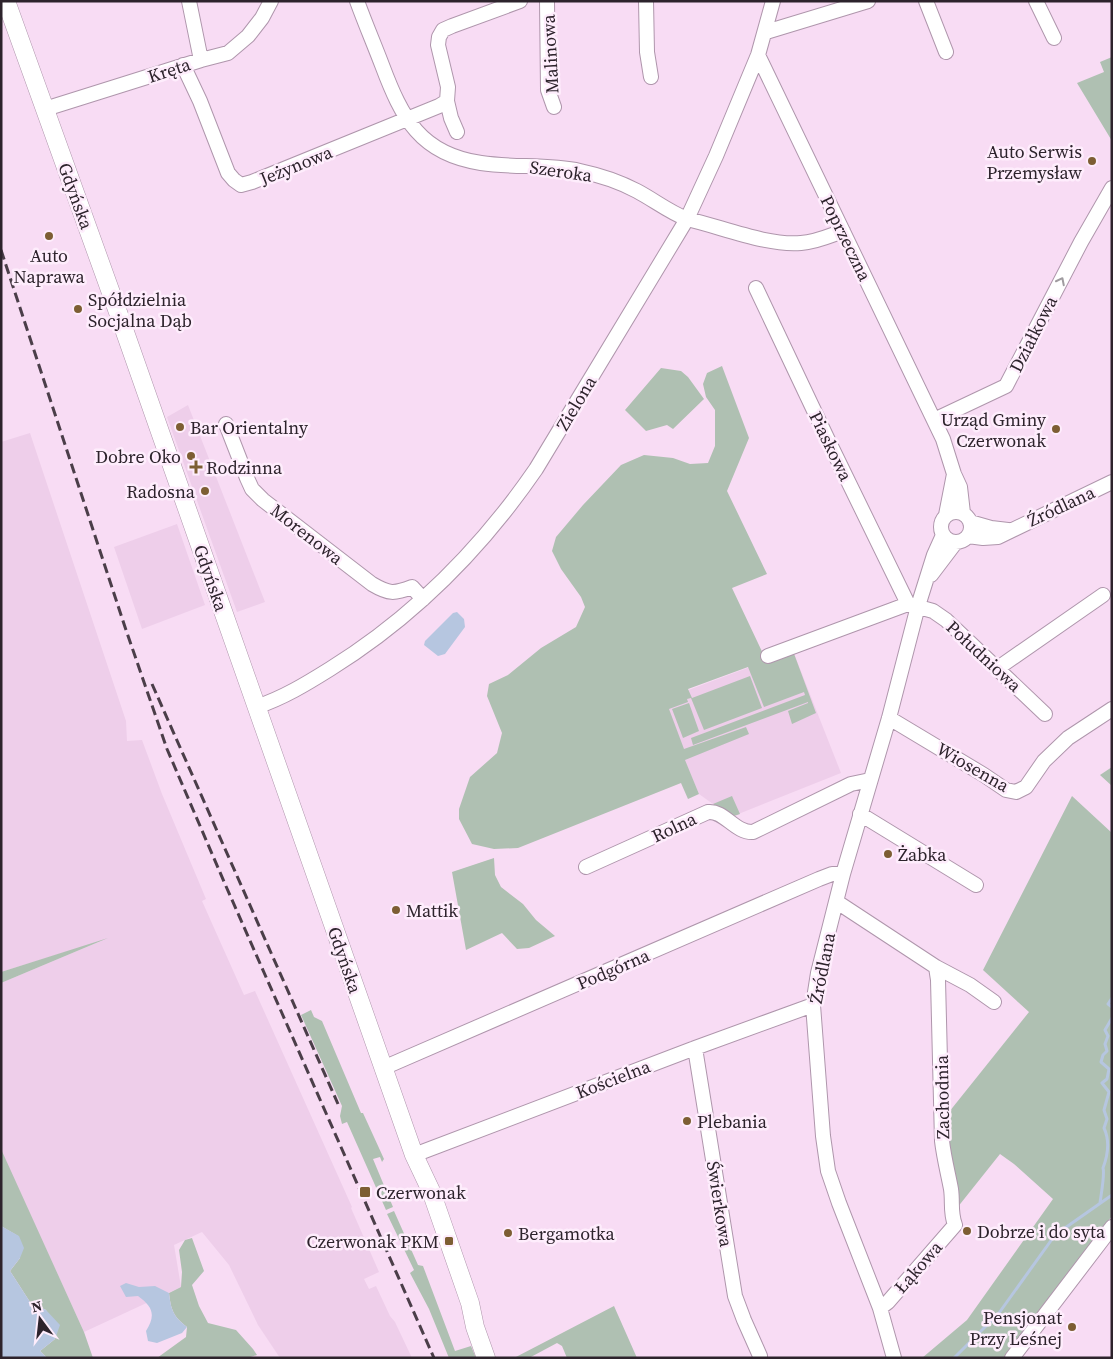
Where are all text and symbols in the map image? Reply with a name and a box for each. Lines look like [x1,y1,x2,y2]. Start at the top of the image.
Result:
street label: Malinowa [535,13,565,94]
street label: Kręta [144,51,194,89]
street label: Jeżynowa [255,139,337,191]
place label: Auto Serwis Przemysław [986,139,1082,185]
street label: Szeroka [528,154,595,188]
marker: Auto Serwis Przemysław [1086,155,1098,167]
street label: Gdyńska [52,159,100,234]
street label: Poprzeczna [814,191,878,286]
marker: Auto Naprawa [43,230,55,242]
place label: Auto Naprawa [13,243,85,289]
one-way arrow [1055,277,1065,286]
place label: Spółdzielnia Socjalna Dąb [88,287,192,333]
street label: Działkowa [1003,291,1063,377]
marker: Spółdzielnia Socjalna Dąb [72,303,84,315]
street label: Zielona [550,370,602,435]
street label: Piaskowa [803,407,859,486]
place label: Urząd Gminy Czerwonak [941,407,1047,453]
place label: Bar Orientalny [190,415,309,440]
marker: Bar Orientalny [174,421,186,433]
marker: Urząd Gminy Czerwonak [1050,423,1062,435]
place label: Dobre Oko [95,444,181,469]
marker: Dobre Oko [185,450,197,462]
place label: Rodzinna [206,455,283,480]
marker: Rodzinna [190,461,202,473]
place label: Radosna [126,479,196,504]
street label: Źródlana [1023,479,1100,532]
marker: Radosna [199,485,211,497]
street label: Morenowa [265,498,349,571]
street label: Gdyńska [188,541,234,616]
street label: Południowa [941,615,1028,698]
street label: Wiosenna [932,736,1015,798]
street label: Rolna [648,805,701,848]
place label: Żabka [898,842,947,867]
marker: Żabka [882,848,894,860]
place label: Mattik [406,898,458,923]
marker: Mattik [390,904,402,916]
street label: Gdyńska [322,923,368,998]
street label: Źródlana [803,930,841,1006]
street label: Podgórna [573,942,654,996]
street label: Kościelna [572,1053,655,1105]
street label: Zachodnia [929,1054,955,1139]
place label: Plebania [697,1109,768,1134]
marker: Plebania [681,1115,693,1127]
street label: Świerkowa [701,1159,739,1250]
place label: Czerwonak [376,1180,466,1205]
marker: Czerwonak [358,1185,372,1199]
place label: Dobrze i do syta [977,1219,1106,1244]
place label: Bergamotka [518,1221,616,1246]
marker: Dobrze i do syta [961,1225,973,1237]
marker: Bergamotka [502,1227,514,1239]
place label: Czerwonak PKM [306,1229,439,1254]
marker: Czerwonak PKM [443,1235,455,1247]
street label: Łąkowa [888,1235,948,1299]
north arrow [15,1294,65,1344]
text: N [29,1295,44,1317]
place label: Pensjonat Przy Leśnej [970,1305,1062,1351]
marker: Pensjonat Przy Leśnej [1066,1321,1078,1333]

